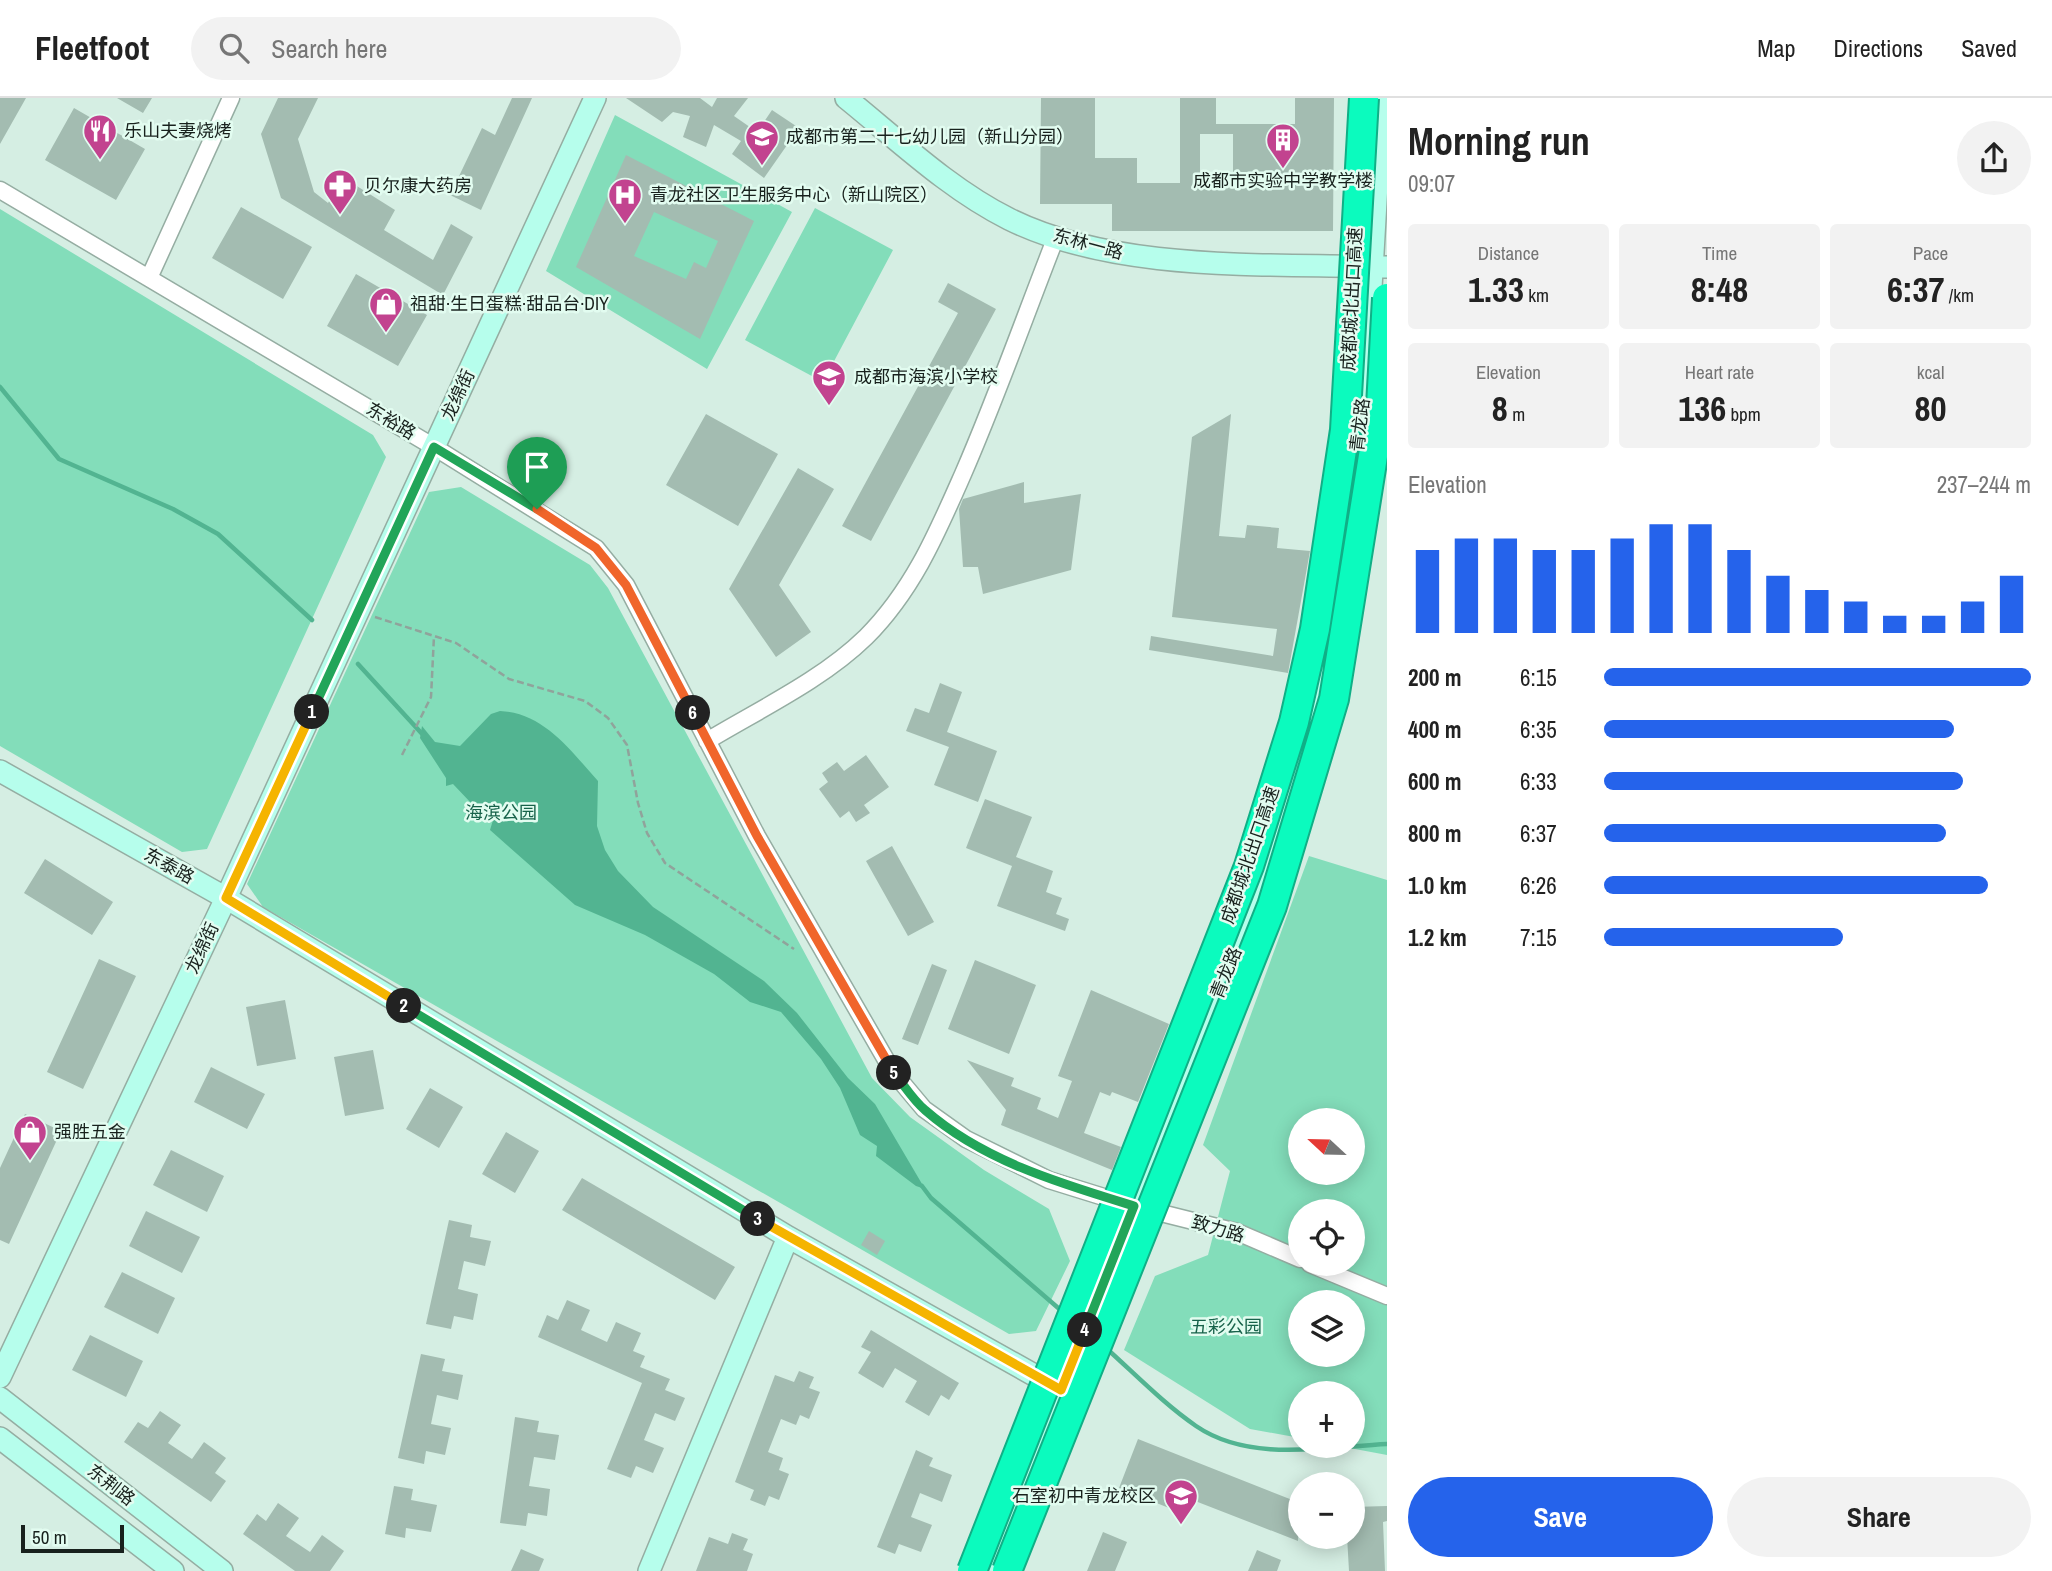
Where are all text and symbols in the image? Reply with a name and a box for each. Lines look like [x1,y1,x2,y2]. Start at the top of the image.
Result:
search box [191,17,681,80]
text: Fleetfoot [35,26,149,70]
icon: search [215,29,253,67]
text: Search here [271,31,387,66]
text: Map [1757,32,1795,64]
text: Directions [1833,32,1923,64]
text: Saved [1961,32,2017,64]
restaurant icon: 乐山夫妻烧烤 [81,112,119,161]
text: Morning run [1408,116,1590,167]
place label: 乐山夫妻烧烤 [124,118,232,143]
school or university icon: 成都市第二十七幼儿园（新山分园） [743,118,781,167]
building icon: 成都市实验中学教学楼 [1264,121,1302,170]
button: share [1957,121,2031,195]
place label: 成都市第二十七幼儿园（新山分园） [786,124,1074,149]
pharmacy icon: 贝尔康大药房 [321,167,359,216]
place label: 成都市实验中学教学楼 [1193,168,1373,193]
text: 09:07 [1408,168,1455,199]
place label: 贝尔康大药房 [364,173,472,198]
hospital icon: 青龙社区卫生服务中心（新山院区） [606,176,644,225]
place label: 青龙社区卫生服务中心（新山院区） [650,182,938,207]
street label: 东林一路 [1050,222,1126,265]
street label: 成都城北出口高速 [1335,226,1368,372]
text: Distance [1478,240,1539,266]
text: Time [1702,240,1737,266]
text: Pace [1913,240,1948,266]
text: 1.33 [1468,266,1524,313]
text: 8:48 [1691,266,1748,313]
text: 6:37 [1887,266,1945,313]
text: km [1524,282,1549,308]
text: /km [1945,282,1974,308]
shop icon: 祖甜·生日蛋糕·甜品台·DIY [367,285,405,334]
place label: 祖甜·生日蛋糕·甜品台·DIY [410,291,609,316]
school or university icon: 成都市海滨小学校 [810,358,848,407]
text: Elevation [1476,359,1541,385]
text: Heart rate [1685,359,1754,385]
text: kcal [1917,359,1944,385]
place label: 成都市海滨小学校 [854,364,998,389]
street label: 龙绵街 [435,365,480,425]
text: 8 [1492,385,1508,432]
text: 136 [1678,385,1726,432]
text: 80 [1915,385,1946,432]
street label: 东裕路 [362,396,421,445]
street label: 青龙路 [1344,397,1375,453]
text: m [1508,401,1525,427]
text: bpm [1726,401,1761,427]
pin [507,437,567,509]
icon: arrive [518,448,556,486]
text: Elevation [1408,469,1487,500]
text: 237–244 m [1937,469,2031,500]
text: 200 m [1408,662,1461,693]
text: 6:15 [1520,662,1557,693]
pin: 1 [294,694,330,730]
pin: 6 [676,696,710,730]
text: 1 [307,698,316,724]
text: 6 [688,699,697,725]
text: 400 m [1408,714,1461,745]
text: 6:35 [1520,714,1557,745]
text: 600 m [1408,766,1461,797]
text: 6:33 [1520,766,1557,797]
street label: 成都城北出口高速 [1214,783,1285,927]
park label: 海滨公园 [465,800,537,825]
text: 800 m [1408,818,1461,849]
text: 6:37 [1520,818,1557,849]
street label: 东泰路 [140,842,199,890]
text: 1.0 km [1408,870,1467,901]
text: 6:26 [1520,870,1557,901]
street label: 龙绵街 [179,918,224,978]
text: 1.2 km [1408,922,1467,953]
text: 7:15 [1520,922,1557,953]
street label: 青龙路 [1204,943,1247,1003]
pin: 2 [386,988,422,1024]
text: 2 [399,992,408,1018]
pin: 5 [876,1056,912,1090]
text: 5 [889,1059,898,1085]
north arrow [1288,1108,1365,1185]
map controls [1288,1108,1365,1549]
shop icon: 强胜五金 [11,1113,49,1162]
place label: 强胜五金 [54,1119,126,1144]
button: locate [1288,1199,1365,1276]
pin: 3 [740,1202,776,1236]
text: 3 [753,1205,762,1231]
street label: 致力路 [1189,1209,1248,1248]
button: layers [1288,1290,1365,1367]
pin: 4 [1068,1312,1102,1348]
park label: 五彩公园 [1190,1314,1262,1339]
text: 4 [1080,1316,1089,1342]
button: + [1288,1381,1365,1458]
street label: 东荆路 [82,1458,140,1511]
button: − [1288,1472,1365,1549]
school or university icon: 石室初中青龙校区 [1162,1477,1200,1526]
button: Save [1408,1477,1713,1557]
button: Share [1727,1477,2031,1557]
place label: 石室初中青龙校区 [1012,1483,1156,1508]
scale bar [21,1522,124,1554]
text: 50 m [32,1524,67,1550]

